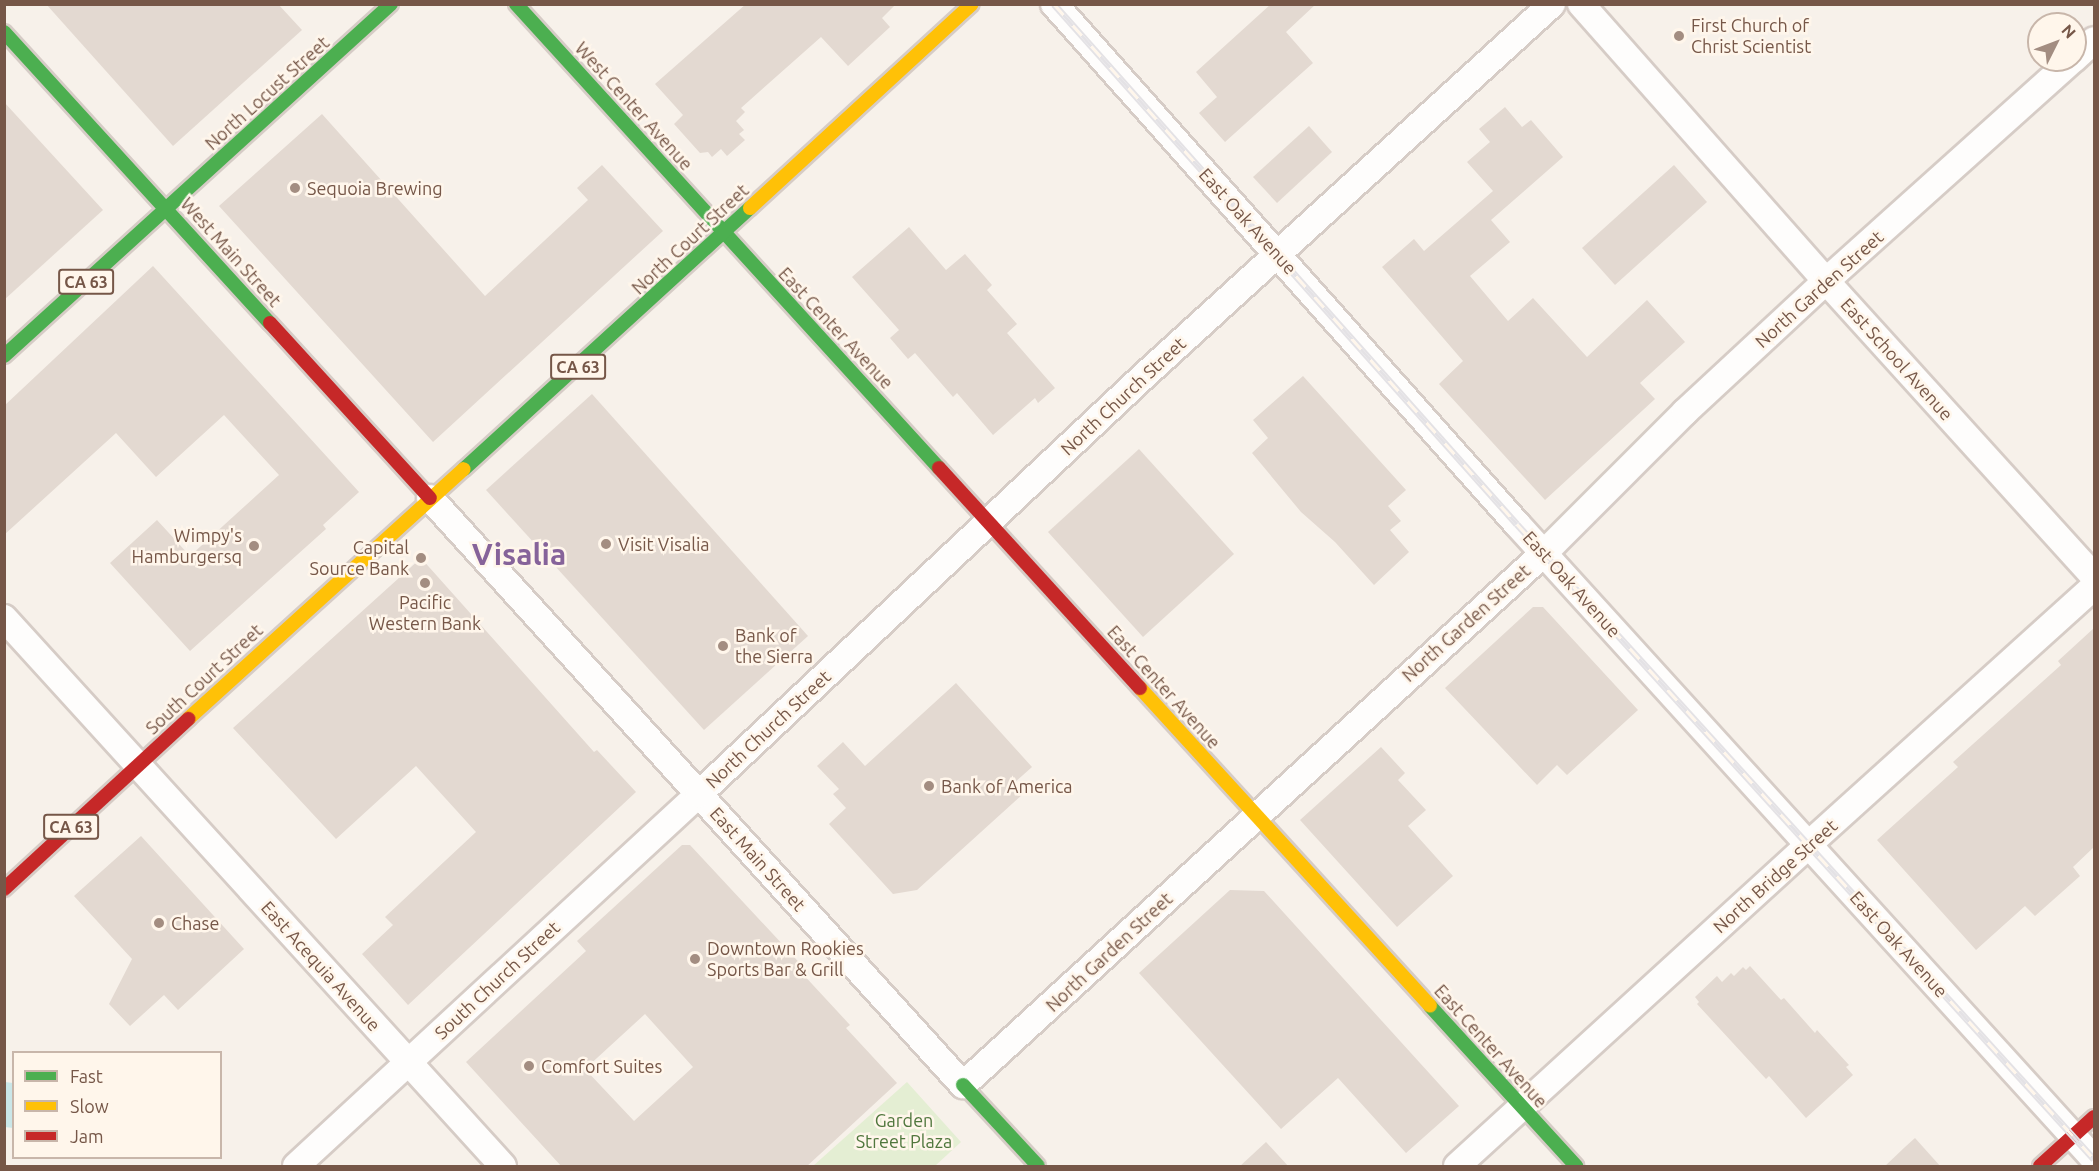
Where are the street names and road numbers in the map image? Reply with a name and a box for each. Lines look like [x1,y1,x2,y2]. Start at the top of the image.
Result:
street label: North Locust Street [201,32,333,154]
street label: West Center Avenue [571,37,697,175]
street label: East Oak Avenue [1195,163,1301,279]
street label: North Court Street [627,179,753,299]
street label: West Main Street [176,193,286,311]
street label: North Garden Street [1751,226,1887,352]
street label: East Center Avenue [774,263,898,393]
road number: CA 63 [58,269,115,295]
street label: East School Avenue [1836,293,1958,425]
street label: North Church Street [1056,332,1190,460]
road number: CA 63 [550,354,606,380]
street label: East Oak Avenue [1519,526,1625,642]
street label: North Garden Street [1398,560,1534,686]
street label: South Court Street [141,619,267,739]
street label: East Center Avenue [1103,621,1225,753]
street label: North Church Street [701,665,835,793]
street label: East Main Street [706,803,810,915]
road number: CA 63 [42,814,100,840]
street label: North Bridge Street [1709,815,1841,937]
street label: East Oak Avenue [1846,886,1952,1002]
street label: North Garden Street [1041,888,1177,1016]
street label: East Acequia Avenue [257,897,385,1035]
street label: South Church Street [430,916,564,1044]
street label: East Center Avenue [1430,980,1552,1112]

